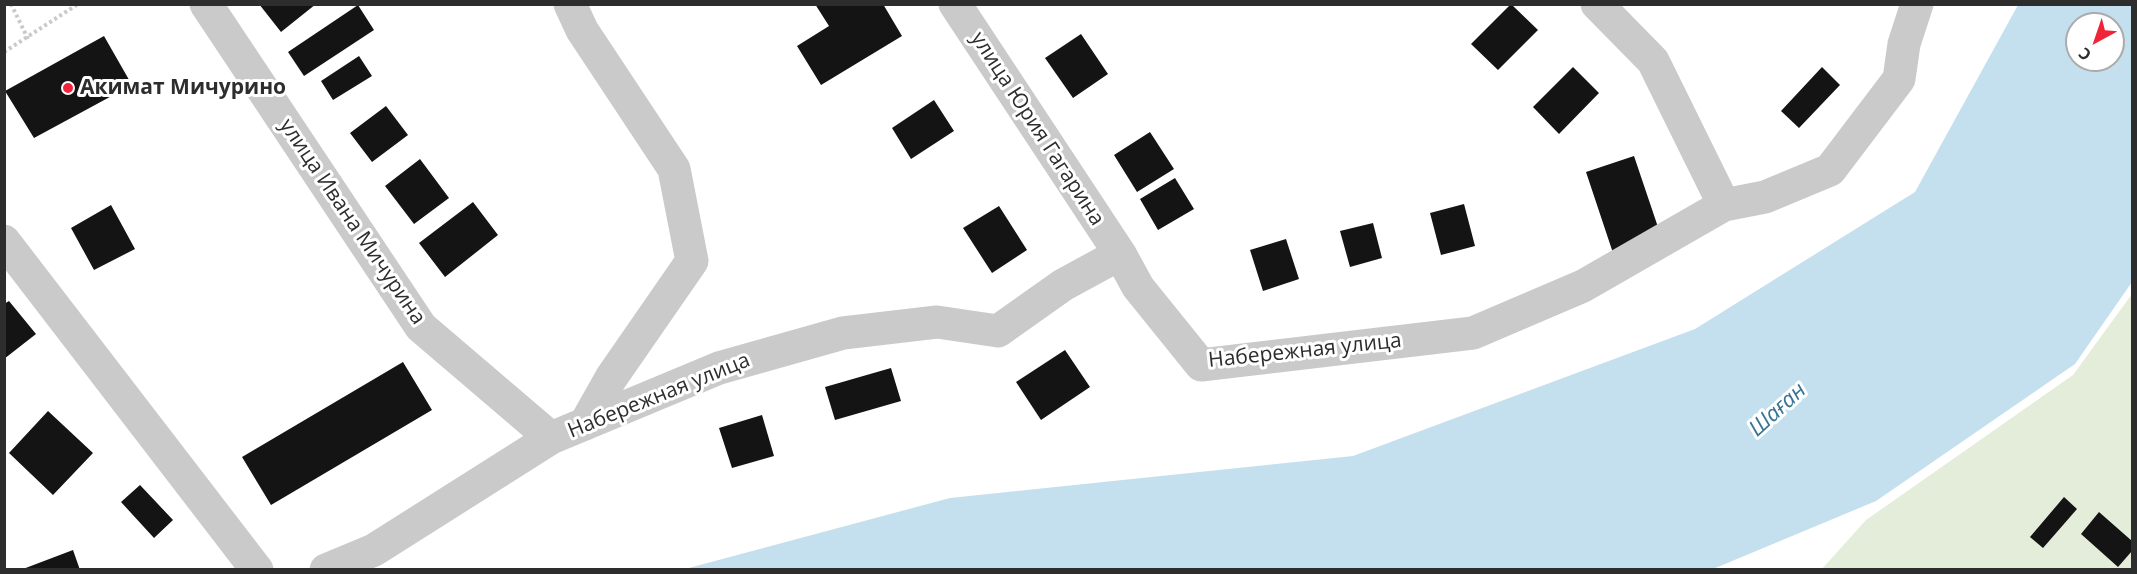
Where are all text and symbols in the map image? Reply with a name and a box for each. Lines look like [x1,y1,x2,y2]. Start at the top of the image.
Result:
north arrow [2065,12,2125,72]
street label: улица Юрия Гагарина [965,27,1109,231]
text: С [2074,43,2096,66]
place label: Акимат Мичурино [80,75,286,101]
marker: Акимат Мичурино [61,81,75,95]
street label: улица Ивана Мичурина [274,114,430,330]
street label: Набережная улица [1207,328,1403,374]
street label: Набережная улица [564,348,754,444]
water label: Шаған [1744,378,1812,442]

